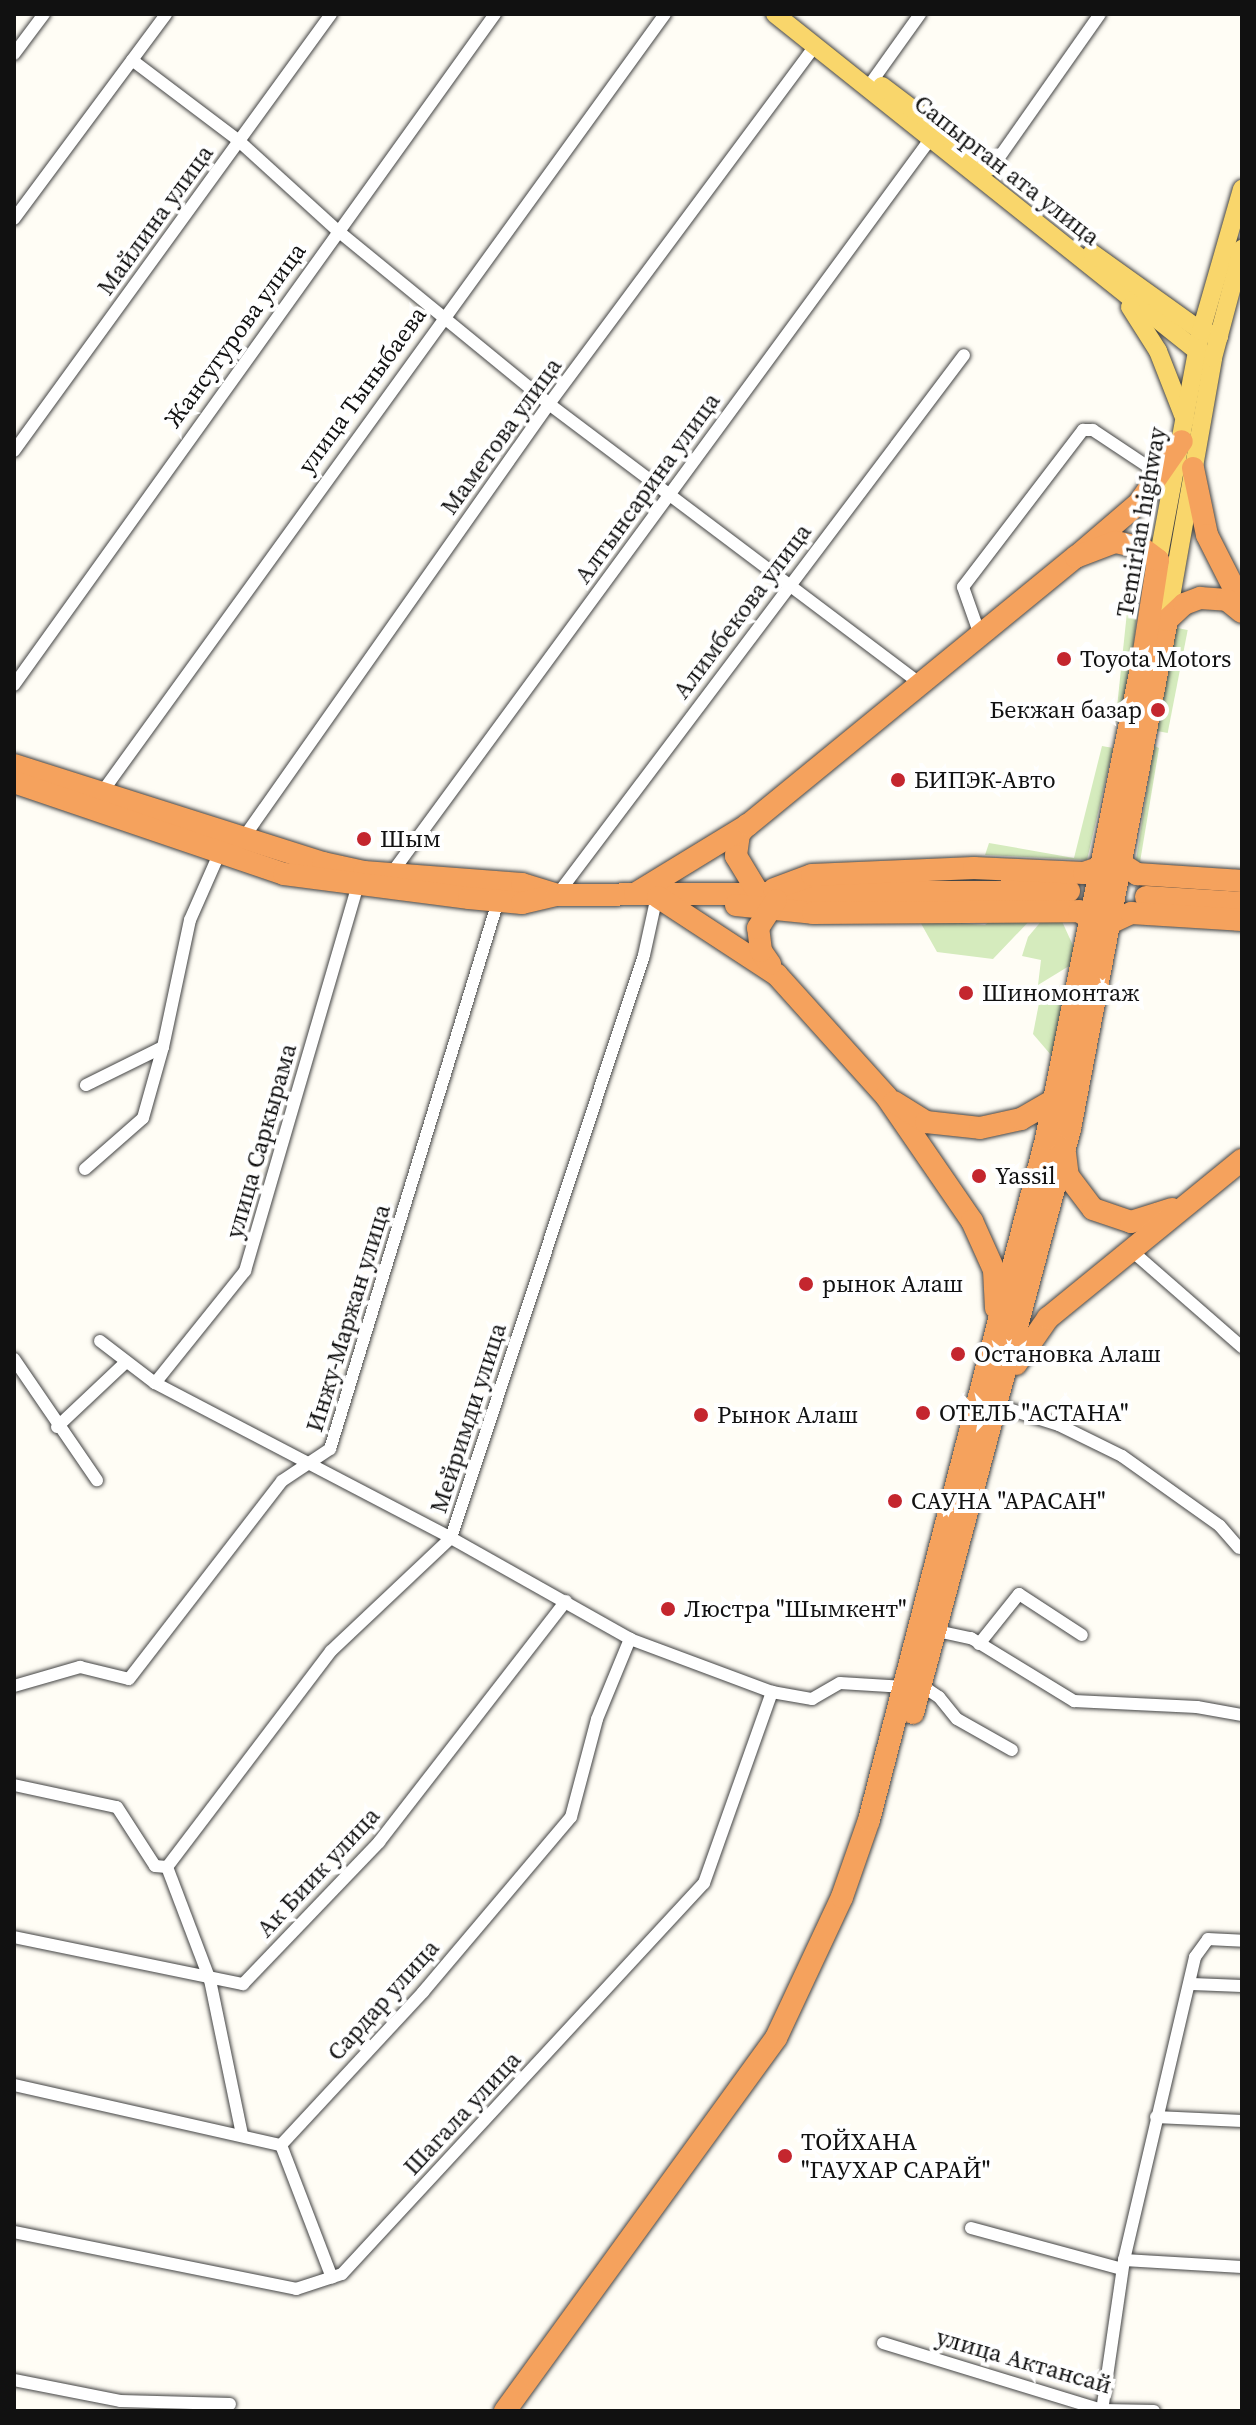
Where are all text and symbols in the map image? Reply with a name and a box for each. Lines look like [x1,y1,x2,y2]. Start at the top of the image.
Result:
street label: Сапырган ата улица [909,89,1105,251]
street label: Майлина улица [91,139,219,301]
street label: Жансугурова улица [158,237,312,433]
street label: улица Тыныбаева [292,301,432,479]
street label: Маметова улица [434,352,568,520]
street label: Алтынсарина улица [568,387,726,589]
street label: Temirlan highway [1110,425,1172,619]
street label: Алимбекова улица [667,518,817,704]
place label: Toyota Motors [1080,645,1232,673]
marker: Toyota Motors [1055,650,1073,668]
place label: Бекжан базар [990,696,1142,724]
marker: Бекжан базар [1149,701,1167,719]
place label: БИПЭК-Авто [914,766,1056,794]
marker: БИПЭК-Авто [889,771,907,789]
place label: Шым [380,825,441,853]
marker: Шым [355,830,373,848]
place label: Шиномонтаж [982,979,1139,1007]
marker: Шиномонтаж [957,984,975,1002]
street label: улица Саркырама [219,1040,303,1242]
place label: Yassil [995,1162,1056,1190]
marker: Yassil [970,1167,988,1185]
street label: Инжу-Маржан улица [300,1201,396,1435]
place label: рынок Алаш [822,1270,963,1298]
marker: рынок Алаш [797,1275,815,1293]
street label: Мейримди улица [424,1319,512,1517]
place label: Остановка Алаш [974,1340,1161,1368]
marker: Остановка Алаш [949,1345,967,1363]
place label: ОТЕЛЬ "АСТАНА" [939,1399,1129,1427]
place label: Рынок Алаш [717,1401,858,1429]
marker: ОТЕЛЬ "АСТАНА" [914,1404,932,1422]
marker: Рынок Алаш [692,1406,710,1424]
place label: САУНА "АРАСАН" [911,1487,1106,1515]
marker: САУНА "АРАСАН" [886,1492,904,1510]
place label: Люстра "Шымкент" [684,1595,907,1623]
marker: Люстра "Шымкент" [659,1600,677,1618]
street label: Ак Биик улица [251,1801,385,1943]
street label: Сардар улица [321,1934,445,2066]
street label: Шагала улица [397,2045,527,2181]
place label: ТОЙХАНА "ГАУХАР САРАЙ" [801,2128,990,2184]
marker: ТОЙХАНА "ГАУХАР САРАЙ" [776,2147,794,2165]
street label: улица Актансай [933,2322,1115,2400]

